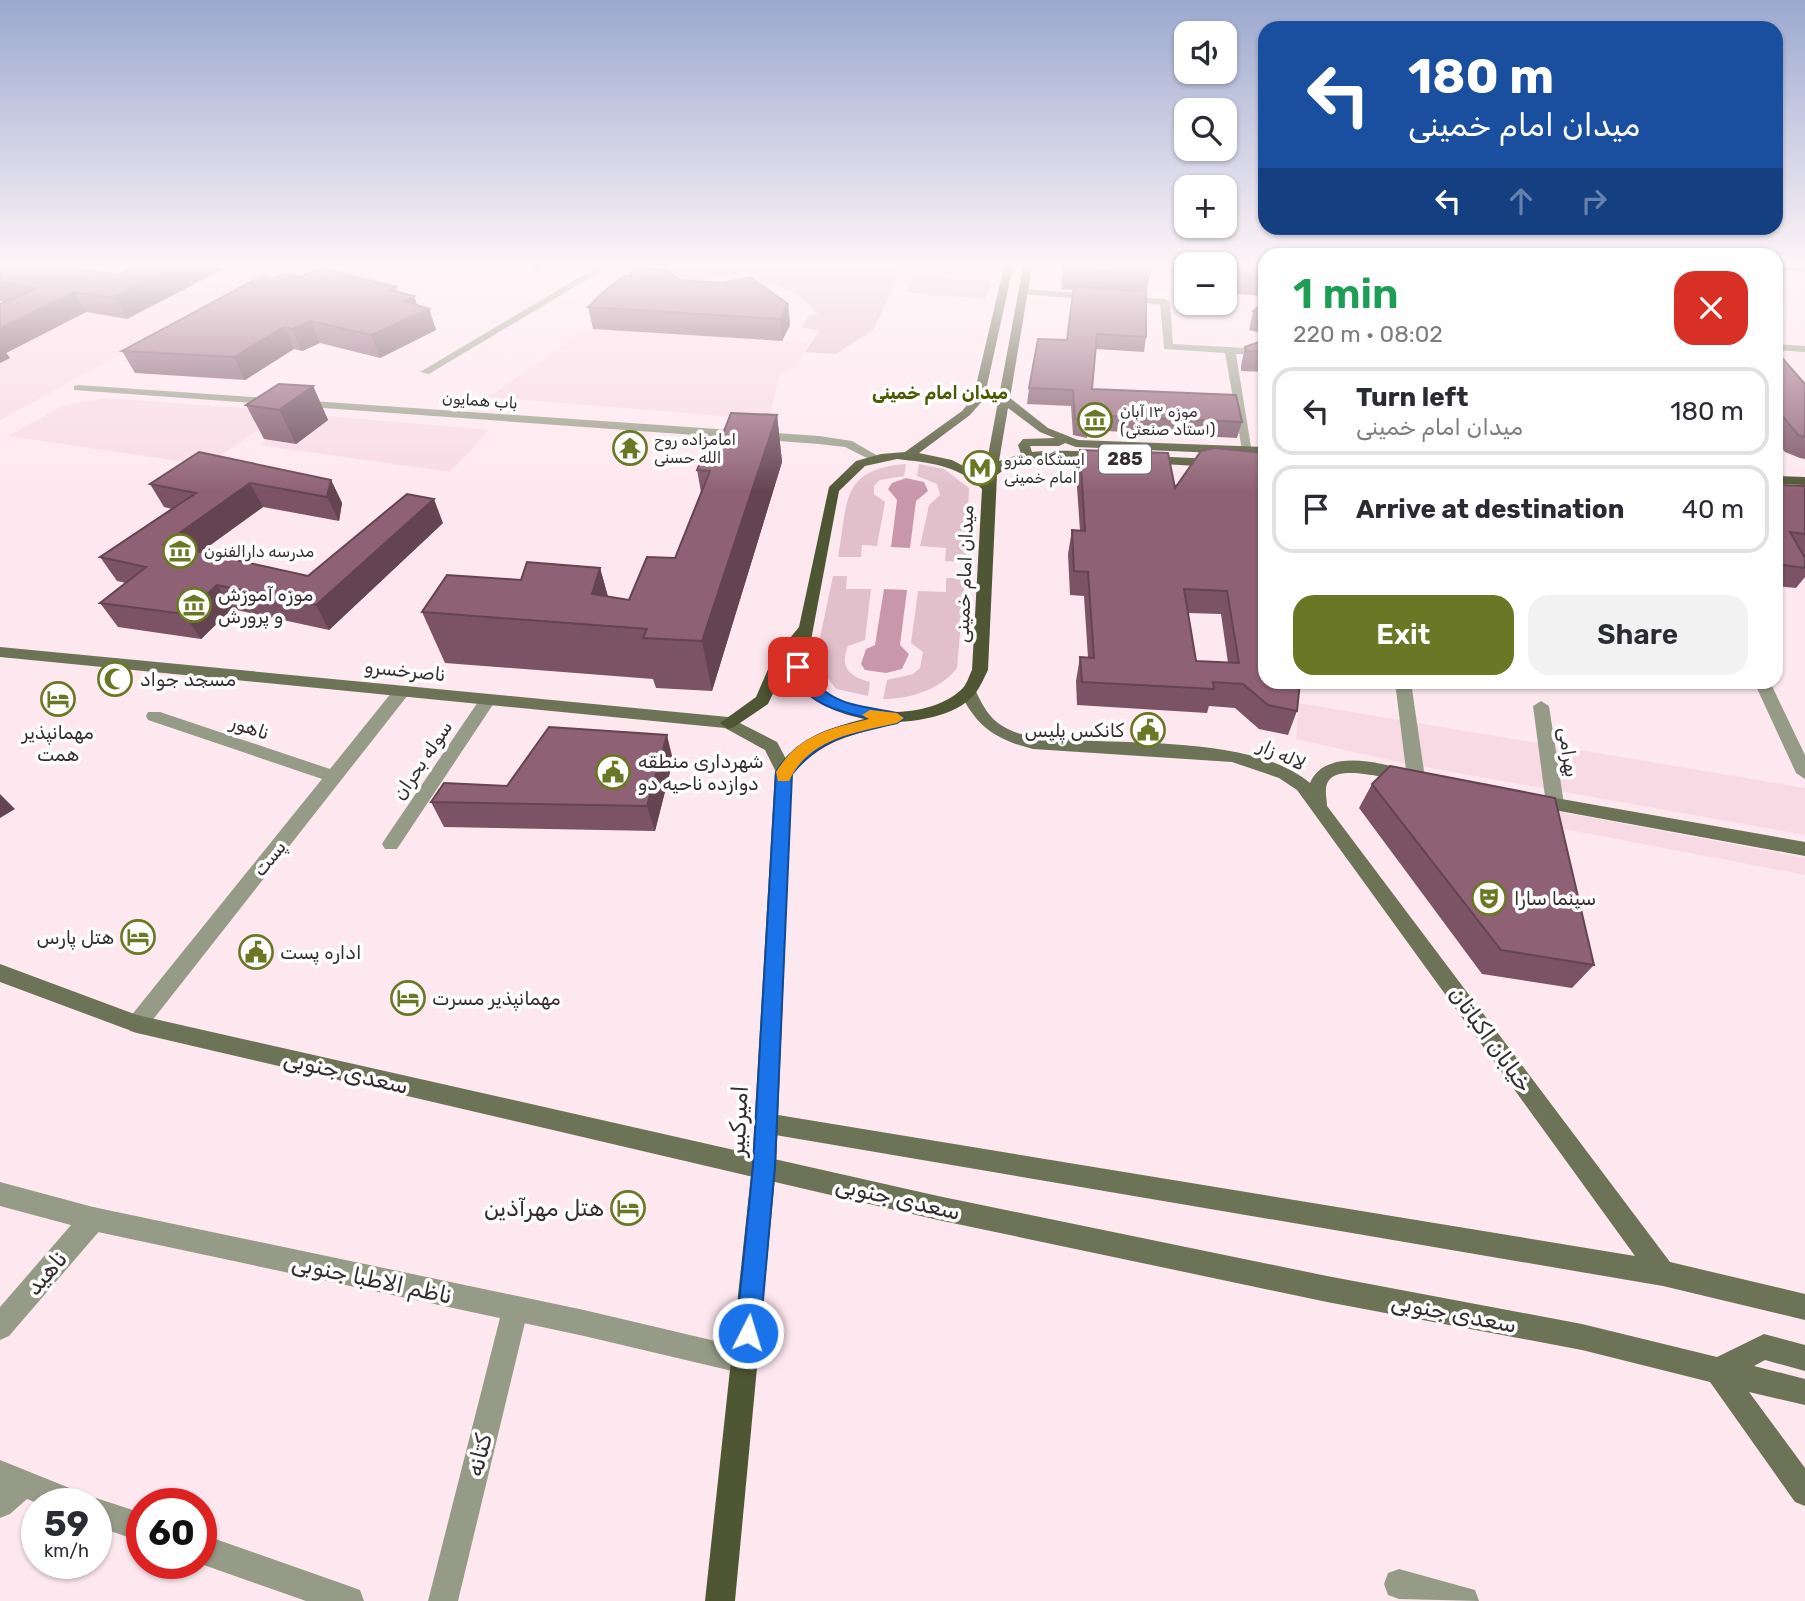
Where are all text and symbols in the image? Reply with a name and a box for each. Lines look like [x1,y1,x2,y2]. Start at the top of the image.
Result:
map controls [1174,21,1237,315]
button: sound [1174,21,1237,84]
text: 180 m [1408,47,1554,105]
icon: left [1293,49,1384,140]
button: search [1174,98,1237,161]
text: میدان امام خمینی [1408,106,1640,144]
button: + [1174,175,1237,238]
icon: left [1429,182,1467,220]
icon: ahead [1502,182,1540,220]
icon: right [1575,182,1613,220]
button: − [1174,252,1237,315]
text: 1 min [1293,269,1399,319]
button: close [1674,271,1748,345]
text: 220 m · 08:02 [1293,320,1443,348]
district label: میدان امام خمینی [872,382,1008,405]
text: Turn left [1356,382,1468,413]
street label: باب همایون [441,388,518,414]
icon: left [1297,392,1335,430]
text: 180 m [1670,396,1744,427]
museum icon: موزه ۱۳ آبان (استاد صنعتی) [1076,401,1114,439]
place label: موزه ۱۳ آبان (استاد صنعتی) [1120,402,1215,439]
text: میدان امام خمینی [1356,413,1523,441]
temple icon: امامزاده روح الله حسنی [611,429,649,467]
place label: امامزاده روح الله حسنی [654,430,736,467]
road number: 285 [1099,444,1151,474]
metro station icon: ایستگاه مترو امام خمینی [961,449,999,487]
place label: ایستگاه مترو امام خمینی [1004,450,1085,488]
icon: arrive [1297,490,1335,528]
text: Arrive at destination [1356,494,1624,525]
text: 40 m [1682,494,1744,525]
street label: میدان امام خمینی [951,505,979,643]
museum icon: مدرسه دارالفنون [161,532,199,570]
place label: مدرسه دارالفنون [204,542,314,562]
place label: موزه آموزش و پرورش [218,583,313,630]
museum icon: موزه آموزش و پرورش [175,586,213,624]
button: Exit [1293,595,1514,675]
button: Share [1528,595,1748,675]
pin [768,637,828,697]
icon: arrive [779,648,817,686]
street label: ناصرخسرو [363,655,446,686]
mosque icon: مسجد جواد [96,660,134,698]
place label: مسجد جواد [140,668,236,691]
hotel icon: مهمانپذیر همت [39,680,77,718]
street label: ناهور [227,710,272,745]
public building icon: کانکس پلیس [1129,711,1167,749]
street label: سوله بحران [388,716,457,804]
place label: کانکس پلیس [1025,719,1124,744]
place label: مهمانپذیر همت [21,721,94,766]
street label: بهرامی [1554,725,1583,779]
street label: لاله زار [1253,733,1309,775]
place label: شهرداری منطقه دوازده ناحیه دو [638,750,764,795]
public building icon: شهرداری منطقه دوازده ناحیه دو [594,753,632,791]
street label: پست [248,836,292,882]
theatre icon: سینما سارا [1470,879,1508,917]
place label: سینما سارا [1514,887,1596,910]
hotel icon: هتل پارس [119,918,157,956]
place label: هتل پارس [36,926,114,951]
public building icon: اداره پست [237,933,275,971]
place label: اداره پست [280,941,361,966]
hotel icon: مهمانپذیر مسرت [389,979,427,1017]
street label: خیابان اکباتان [1443,981,1539,1097]
place label: مهمانپذیر مسرت [432,987,561,1012]
street label: سعدی جنوبی [281,1044,411,1100]
street label: امیرکبیر [722,1085,754,1159]
street label: سعدی جنوبی [833,1170,963,1226]
hotel icon: هتل مهرآذین [609,1189,647,1227]
place label: هتل مهرآذین [484,1194,604,1222]
street label: ناهید [19,1245,73,1301]
street label: ناظم الاطبا جنوبی [289,1248,455,1311]
street label: سعدی جنوبی [1389,1287,1519,1339]
position arrow [711,1296,785,1370]
street label: کتانه [460,1430,498,1479]
speed limit sign: 60 [126,1488,217,1579]
text: 59 [44,1503,89,1545]
text: km/h [44,1540,89,1562]

